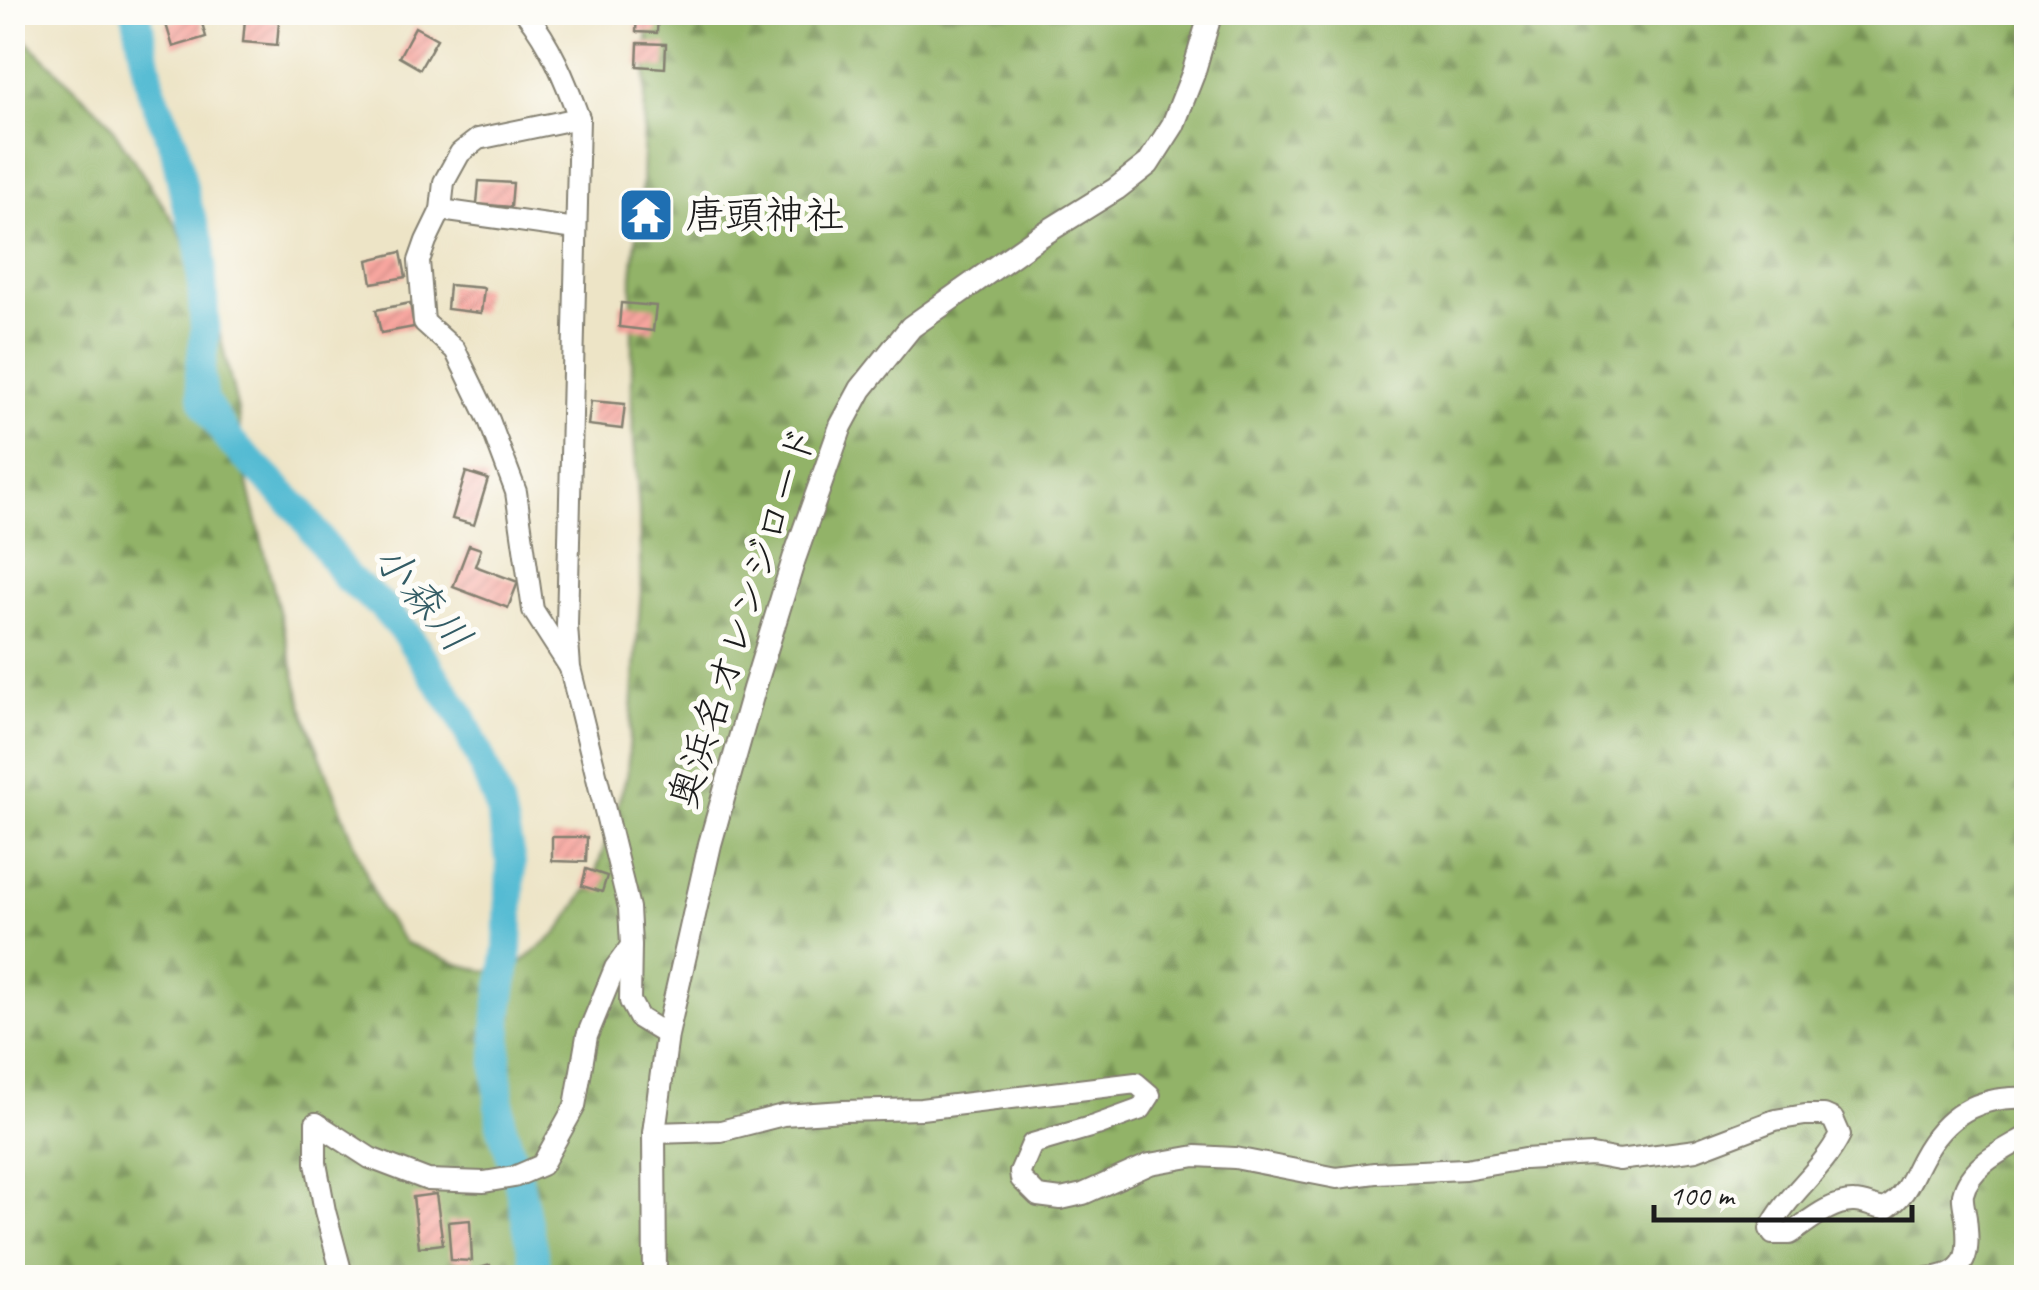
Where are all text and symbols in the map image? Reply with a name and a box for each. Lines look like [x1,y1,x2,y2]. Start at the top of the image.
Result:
temple icon: 唐頭神社 [616,185,676,245]
place label: 唐頭神社 [685,190,845,240]
street label: 奥浜名オレンジロード [657,419,829,815]
water label: 小森川 [361,533,483,663]
scale bar [1654,1160,1912,1222]
text: 100 m [1669,1176,1736,1214]

